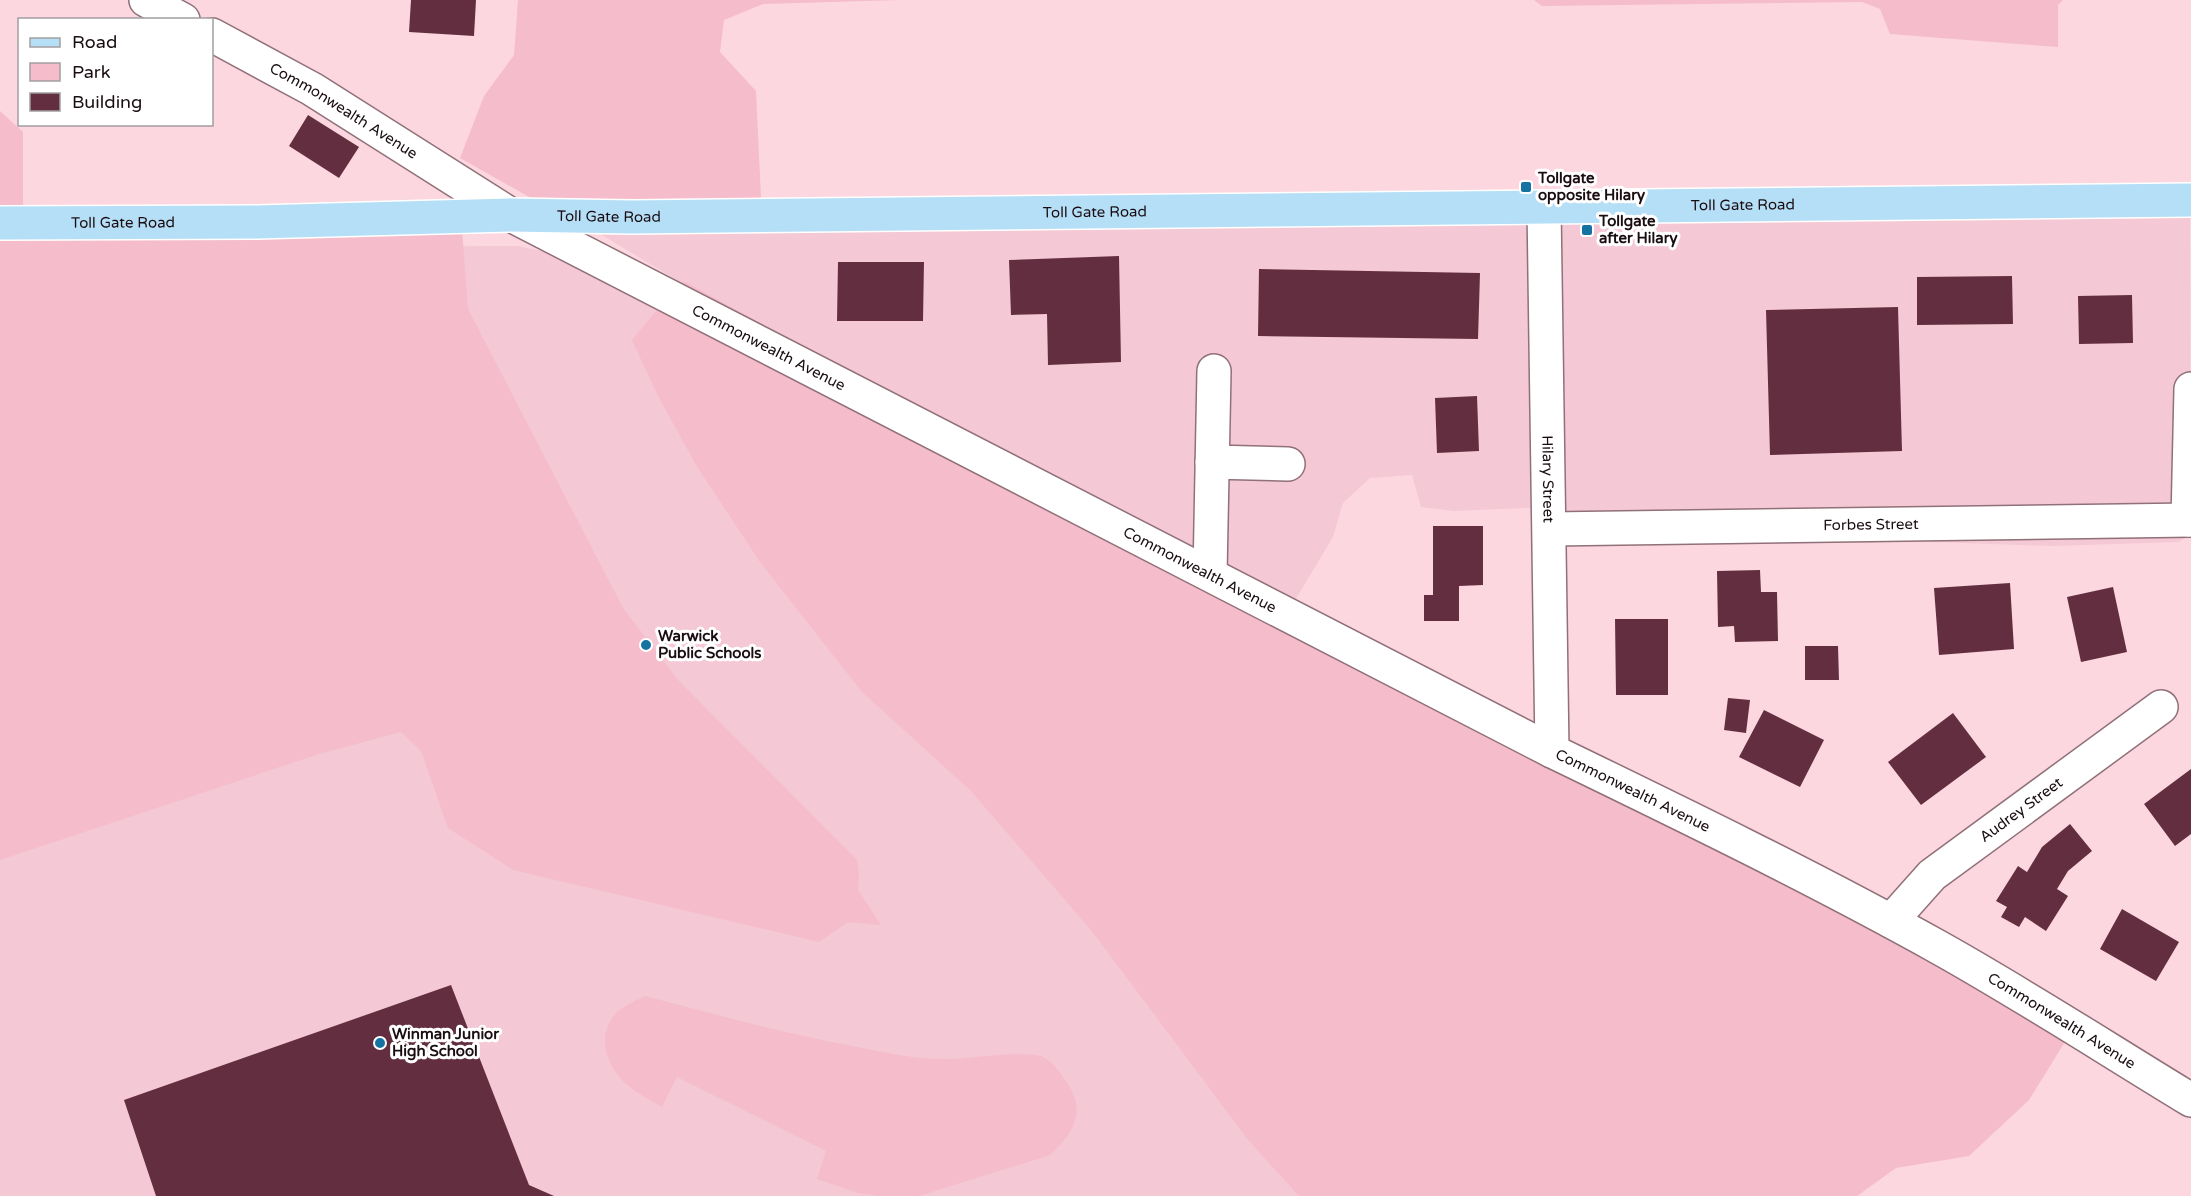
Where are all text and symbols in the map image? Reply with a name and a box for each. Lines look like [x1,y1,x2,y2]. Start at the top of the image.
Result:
legend [18,18,213,126]
text: Road [72,31,117,53]
street label: Commonwealth Avenue [267,59,421,163]
text: Park [72,61,111,83]
text: Building [72,91,142,113]
place label: Tollgate opposite Hilary [1537,169,1645,205]
marker: Tollgate opposite Hilary [1519,180,1533,194]
street label: Toll Gate Road [1691,195,1795,214]
street label: Toll Gate Road [1043,202,1147,222]
street label: Toll Gate Road [557,207,661,226]
place label: Tollgate after Hilary [1598,212,1677,248]
street label: Toll Gate Road [71,213,175,232]
marker: Tollgate after Hilary [1580,223,1594,237]
street label: Commonwealth Avenue [689,301,848,395]
street label: Hilary Street [1538,435,1558,523]
street label: Forbes Street [1823,515,1919,534]
street label: Commonwealth Avenue [1120,523,1280,617]
place label: Warwick Public Schools [658,627,762,662]
marker: Warwick Public Schools [639,638,653,652]
street label: Commonwealth Avenue [1553,745,1713,836]
street label: Audrey Street [1976,773,2066,846]
street label: Commonwealth Avenue [1985,969,2139,1073]
place label: Winman Junior High School [392,1025,499,1061]
marker: Winman Junior High School [373,1036,387,1050]

